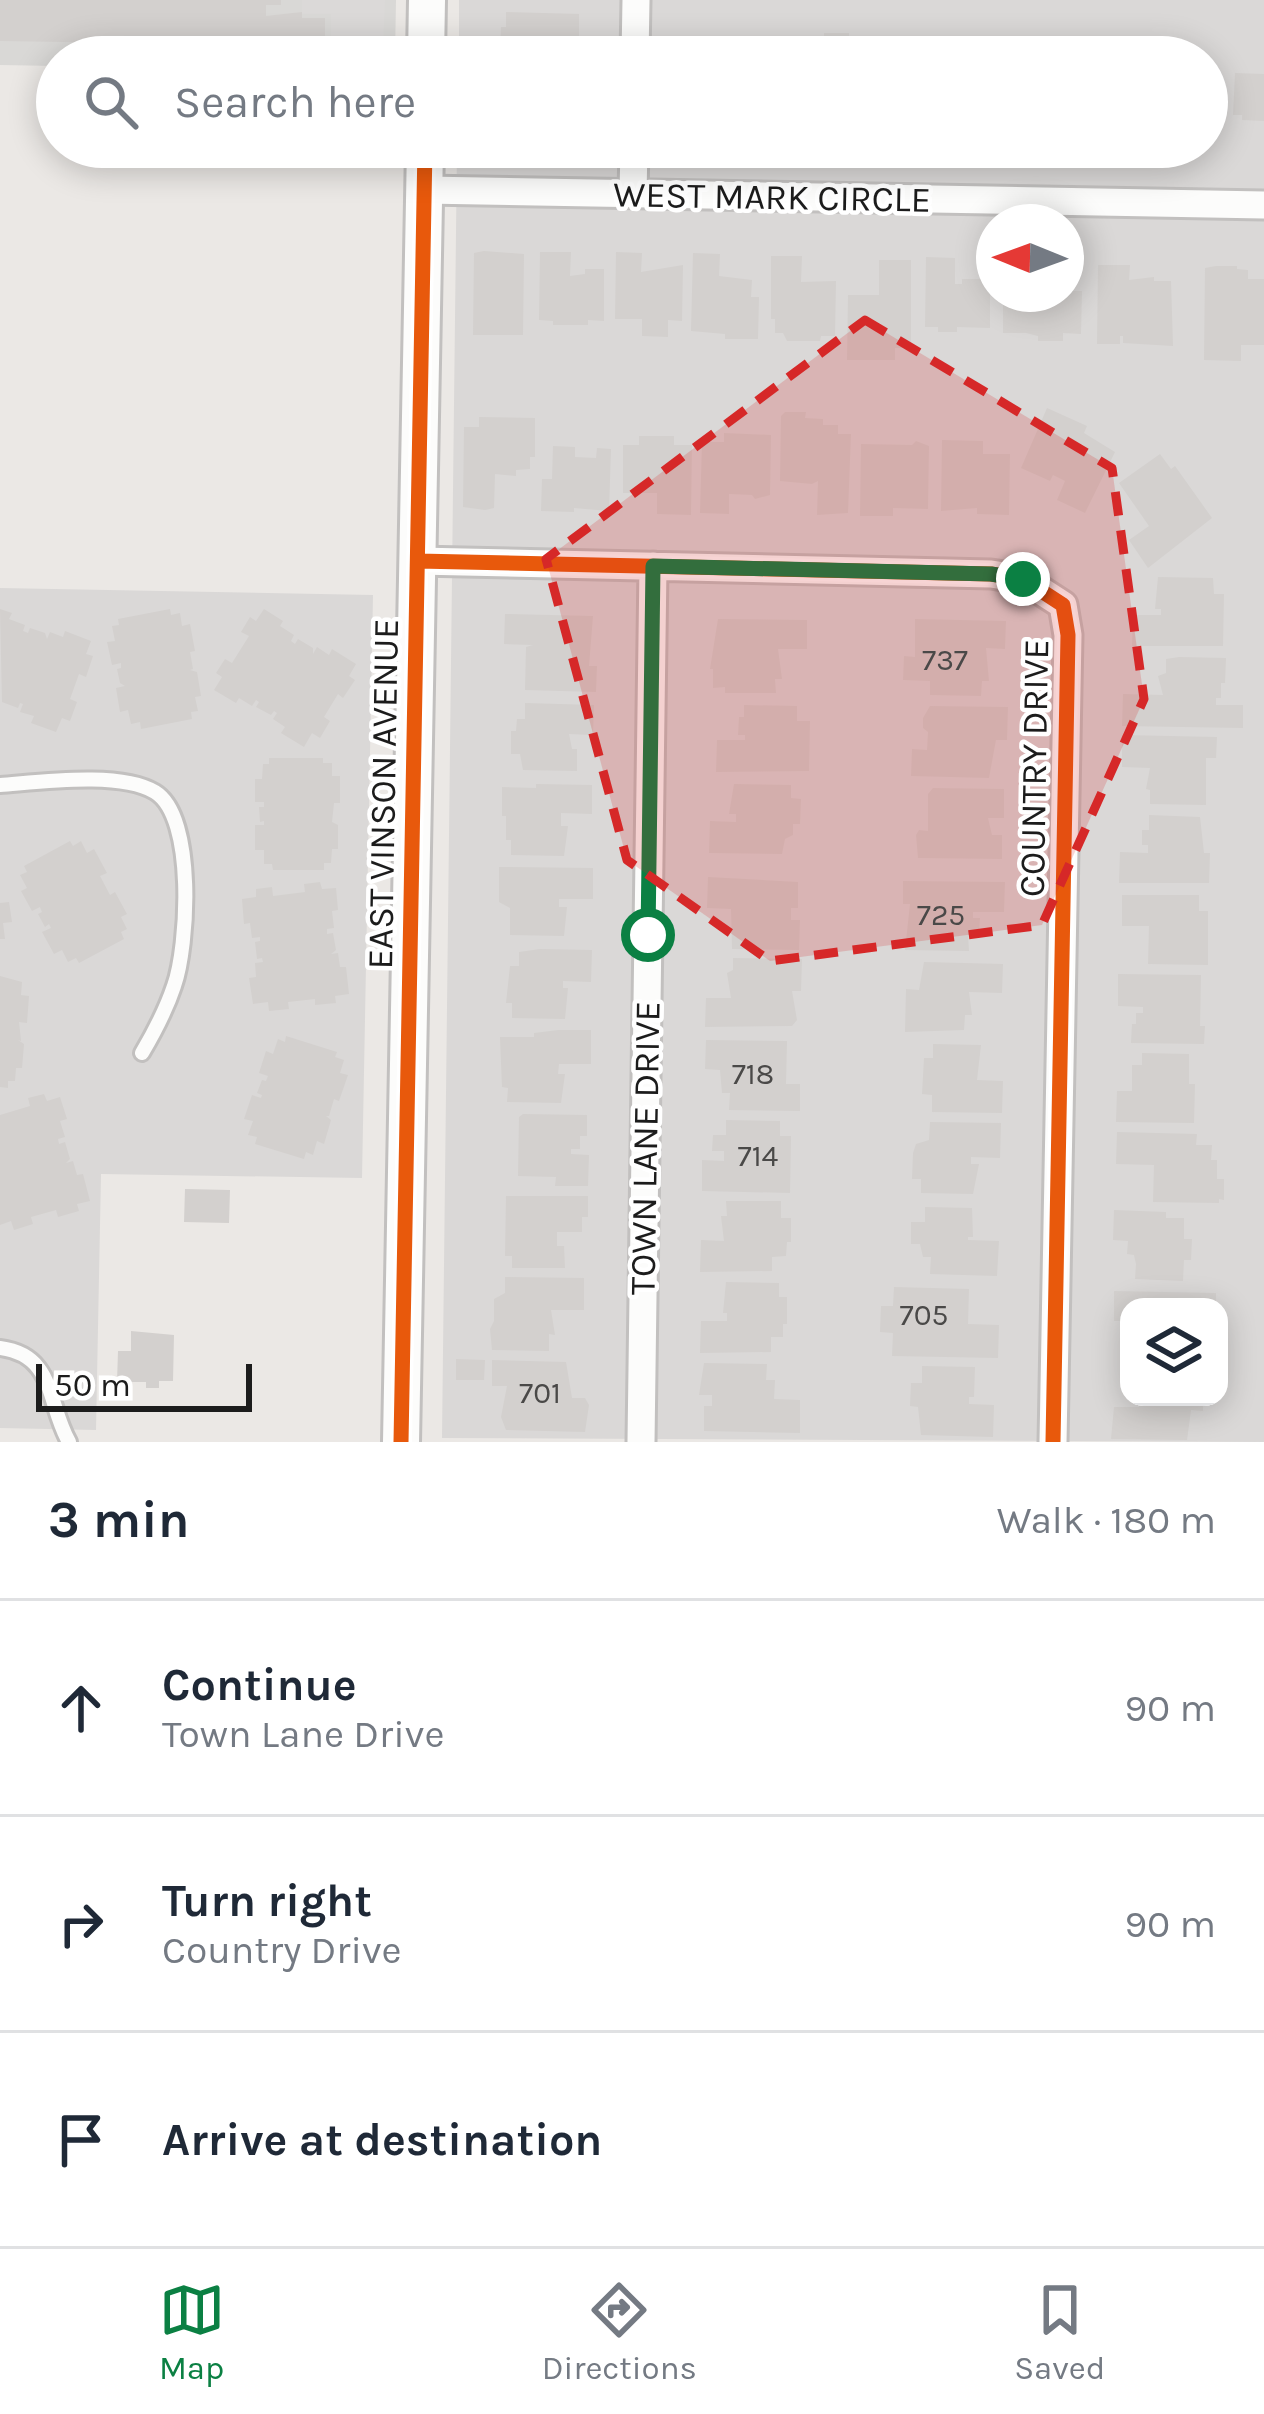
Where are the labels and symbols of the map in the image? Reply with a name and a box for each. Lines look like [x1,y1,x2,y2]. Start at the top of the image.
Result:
street label: WEST MARK CIRCLE [613,173,931,221]
north arrow [976,204,1084,312]
route end [996,552,1050,606]
street label: EAST VINSON AVENUE [359,618,407,970]
street label: COUNTRY DRIVE [1011,639,1057,897]
house number: 737 [922,642,968,678]
house number: 725 [917,897,965,933]
route start [621,908,675,962]
street label: TOWN LANE DRIVE [621,1001,669,1295]
house number: 718 [732,1056,774,1092]
house number: 714 [738,1138,779,1174]
house number: 705 [900,1297,948,1333]
scale bar [36,1358,252,1411]
house number: 701 [519,1375,561,1411]

